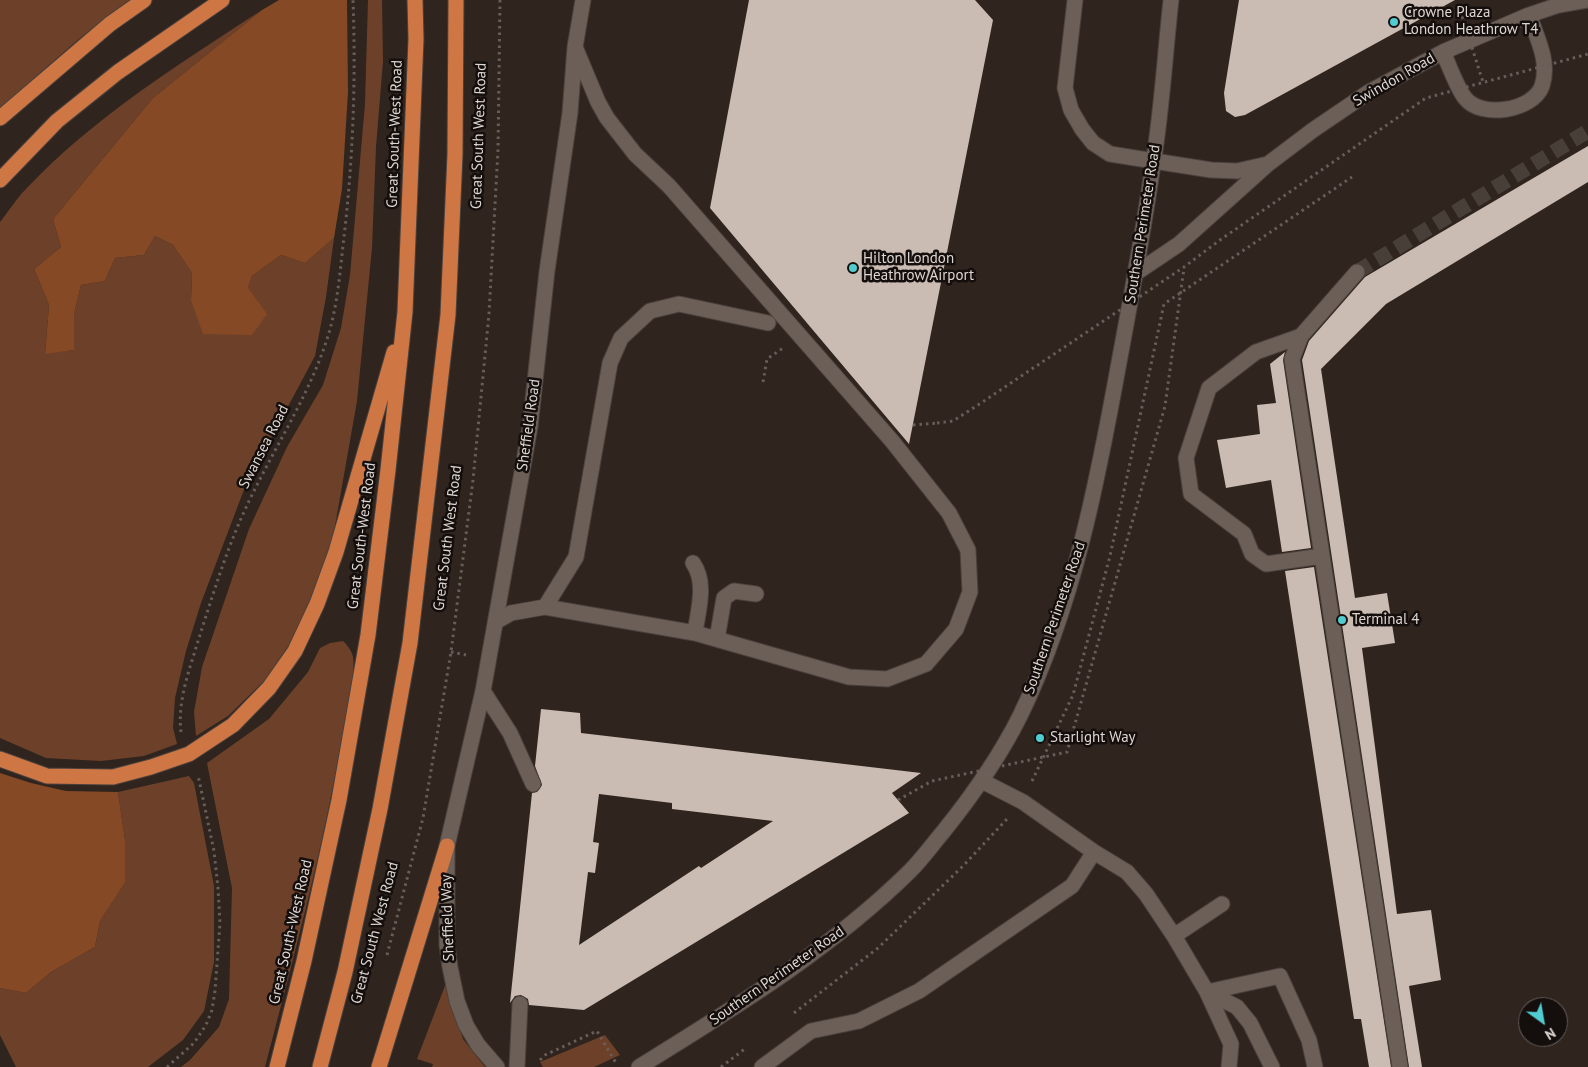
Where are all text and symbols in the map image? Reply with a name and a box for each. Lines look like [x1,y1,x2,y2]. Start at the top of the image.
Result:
place label: Crowne Plaza London Heathrow T4 [1404,4,1538,39]
marker: Crowne Plaza London Heathrow T4 [1388,16,1400,28]
street label: Swindon Road [1350,49,1438,111]
street label: Great South-West Road [383,60,407,208]
street label: Great South West Road [467,63,491,209]
street label: Southern Perimeter Road [1122,144,1164,304]
place label: Hilton London Heathrow Airport [863,250,974,285]
marker: Hilton London Heathrow Airport [847,262,859,274]
street label: Sheffield Road [514,378,544,472]
street label: Swansea Road [235,402,293,492]
street label: Great South-West Road [344,462,380,610]
street label: Great South West Road [430,464,466,612]
street label: Southern Perimeter Road [1020,539,1090,697]
place label: Terminal 4 [1352,611,1420,629]
marker: Terminal 4 [1336,614,1348,626]
place label: Starlight Way [1050,729,1136,747]
marker: Starlight Way [1034,732,1046,744]
street label: Great South-West Road [266,858,316,1006]
street label: Great South West Road [347,860,403,1006]
street label: Sheffield Way [437,874,459,962]
street label: Southern Perimeter Road [706,923,848,1029]
north arrow [1518,997,1568,1047]
text: N [1542,1024,1559,1044]

